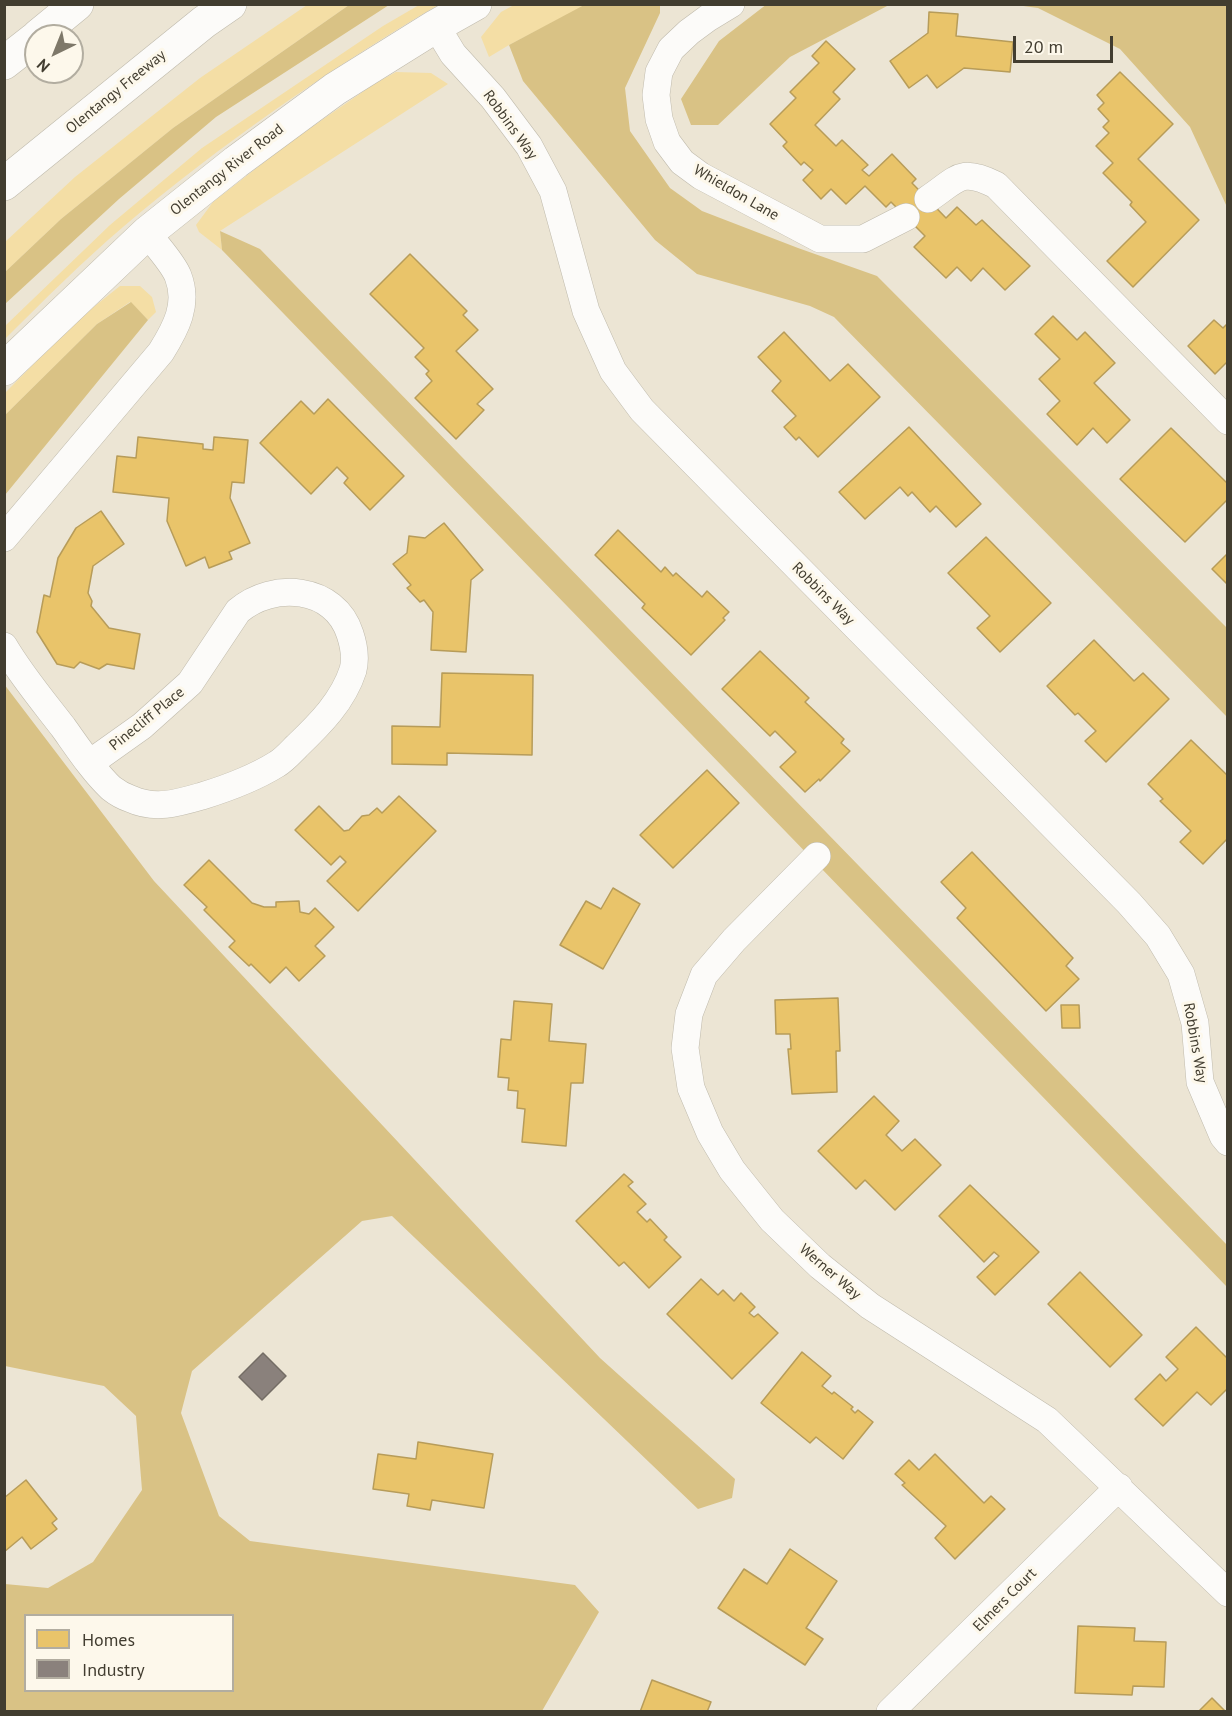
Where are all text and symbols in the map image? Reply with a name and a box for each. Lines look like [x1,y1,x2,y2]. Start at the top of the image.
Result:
north arrow [24,24,84,84]
scale bar [1016,24,1116,62]
text: 20 m [1024,35,1063,58]
street label: Olentangy Freeway [62,46,170,138]
text: N [32,55,54,77]
street label: Robbins Way [479,87,541,163]
street label: Olentangy River Road [167,120,287,220]
street label: Whieldon Lane [690,161,782,225]
street label: Robbins Way [788,559,858,629]
street label: Pinecliff Place [106,683,188,755]
street label: Robbins Way [1179,1001,1211,1085]
street label: Werner Way [796,1240,864,1304]
street label: Elmers Court [969,1564,1041,1636]
legend [24,1614,234,1692]
text: Homes [82,1628,135,1651]
text: Industry [82,1658,145,1681]

